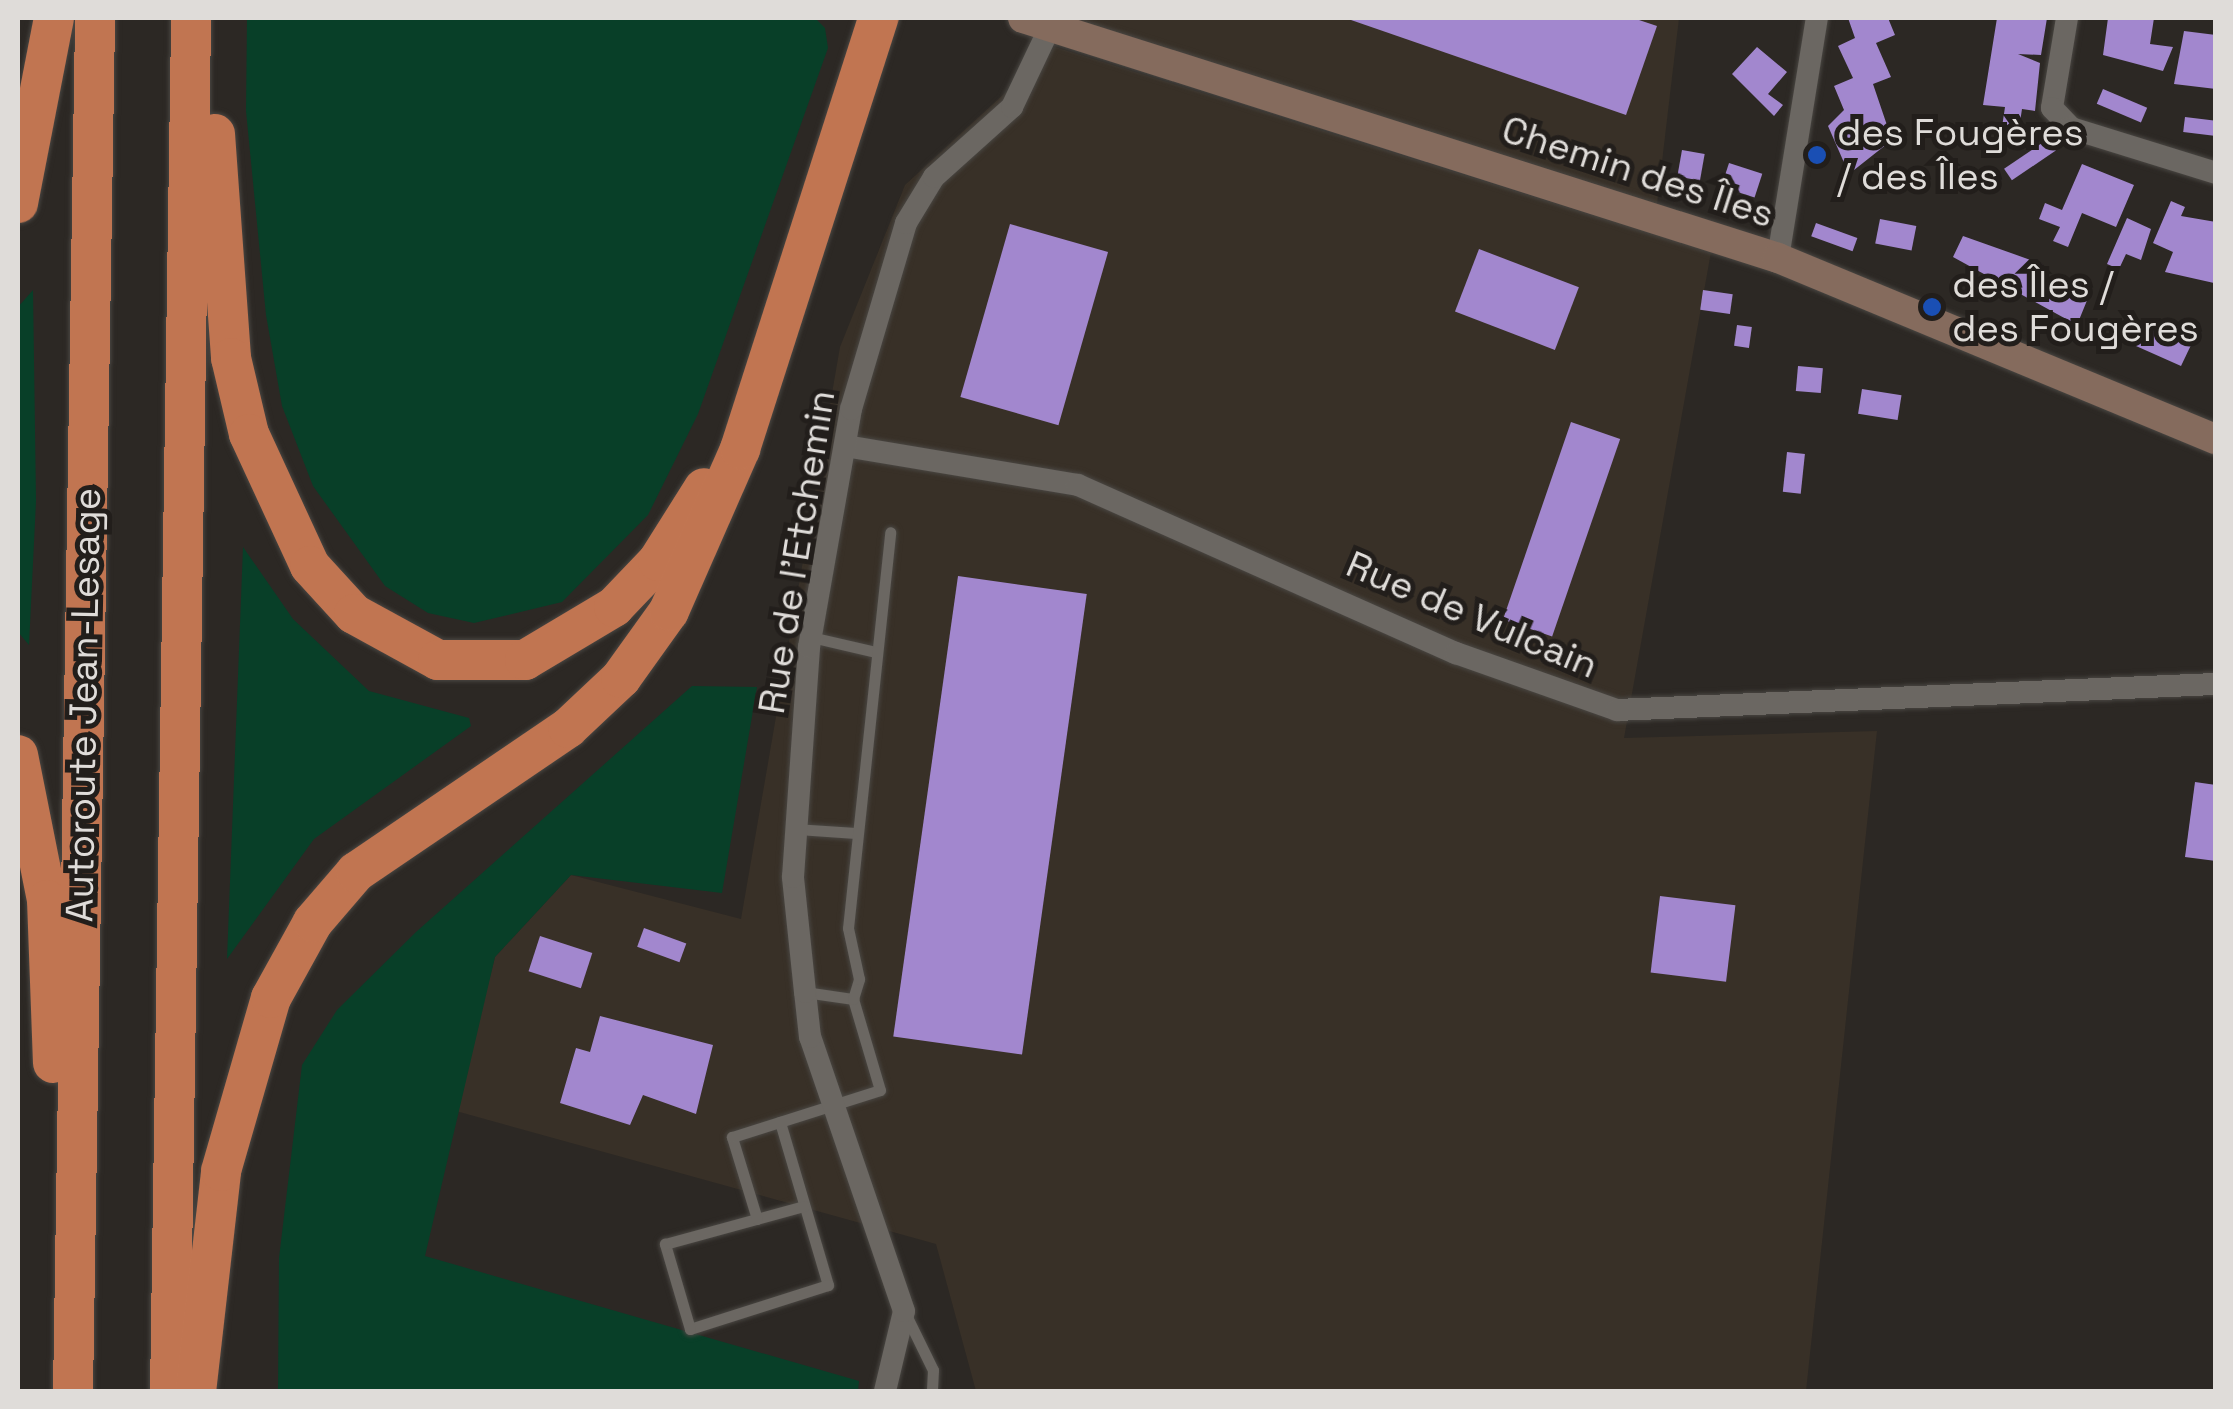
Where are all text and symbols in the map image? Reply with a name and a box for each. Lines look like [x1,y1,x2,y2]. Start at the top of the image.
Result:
street label: Chemin des Îles [1496,107,1780,237]
place label: des Fougères / des Îles [1837,110,2084,200]
marker: des Fougères / des Îles [1806,144,1828,166]
place label: des Îles / des Fougères [1952,262,2199,352]
marker: des Îles / des Fougères [1921,296,1943,318]
street label: Rue de l'Etchemin [749,387,845,717]
street label: Autoroute Jean-Lesage [57,487,111,923]
street label: Rue de Vulcain [1339,541,1605,689]

